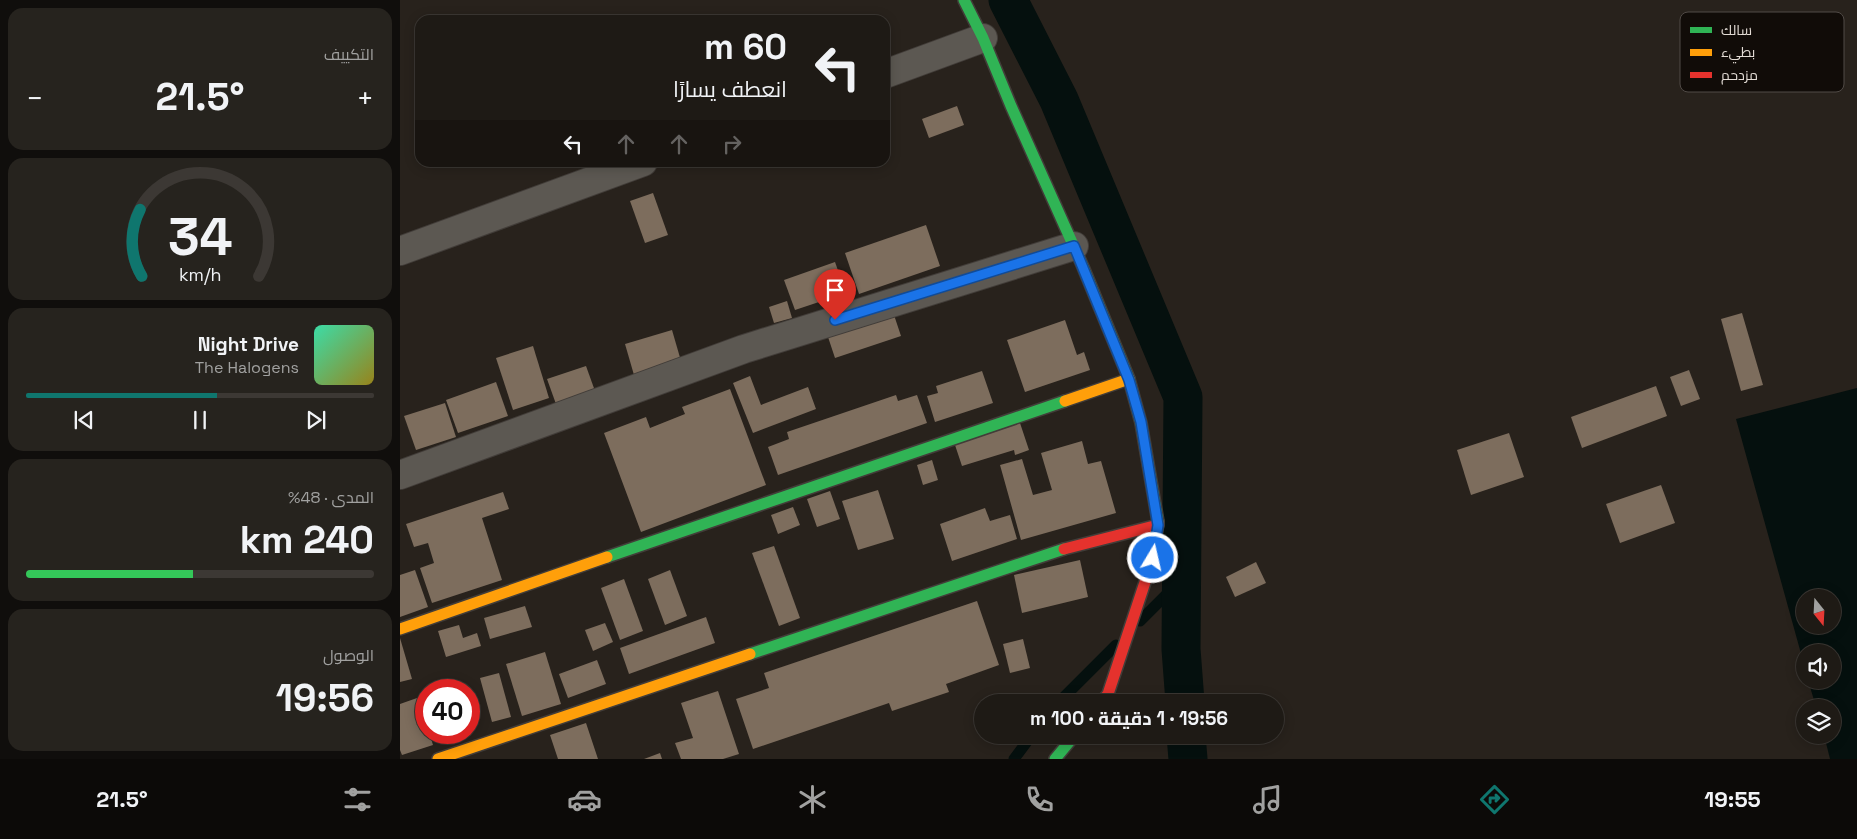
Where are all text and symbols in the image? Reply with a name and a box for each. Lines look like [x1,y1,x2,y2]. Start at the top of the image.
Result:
legend [1680,12,1844,92]
text: سالك [1721,21,1752,39]
text: 60 m [704,25,787,69]
icon: left [805,35,870,100]
text: بطيء [1721,43,1755,64]
text: التكييف [324,44,374,65]
text: مزدحم [1721,66,1758,85]
text: 21.5° [156,73,244,121]
text: انعطف يسارًا [673,75,787,103]
text: − [26,80,43,116]
text: + [357,80,374,116]
icon: left [559,130,587,158]
icon: ahead [612,130,640,158]
icon: ahead [665,130,693,158]
icon: right [718,130,746,158]
text: 34 [168,204,232,270]
text: km/h [179,263,221,286]
pin [814,269,856,320]
icon: arrive [821,276,849,304]
text: Night Drive [198,332,299,357]
text: The Halogens [195,357,299,378]
icon: previous [70,406,98,434]
icon: pause [186,406,214,434]
icon: next [302,406,330,434]
text: المدى · 48% [288,487,374,508]
text: 240 km [240,516,374,564]
position arrow [1126,531,1178,583]
north arrow [1796,589,1841,634]
map controls [1796,589,1841,744]
button: sound [1796,644,1841,689]
text: الوصول [323,645,374,666]
text: 19:56 [276,674,374,722]
speed limit sign: 40 [415,679,480,744]
button: layers [1796,699,1841,744]
text: 19:56 · 1 دقيقة · 100 m [1030,706,1228,731]
icon: filters [340,782,375,817]
icon: car [567,782,602,817]
icon: climate [795,782,830,817]
icon: phone [1022,782,1057,817]
icon: music [1250,782,1285,817]
icon: directions [1477,782,1512,817]
text: 21.5° [96,785,148,813]
text: 19:55 [1704,785,1761,813]

